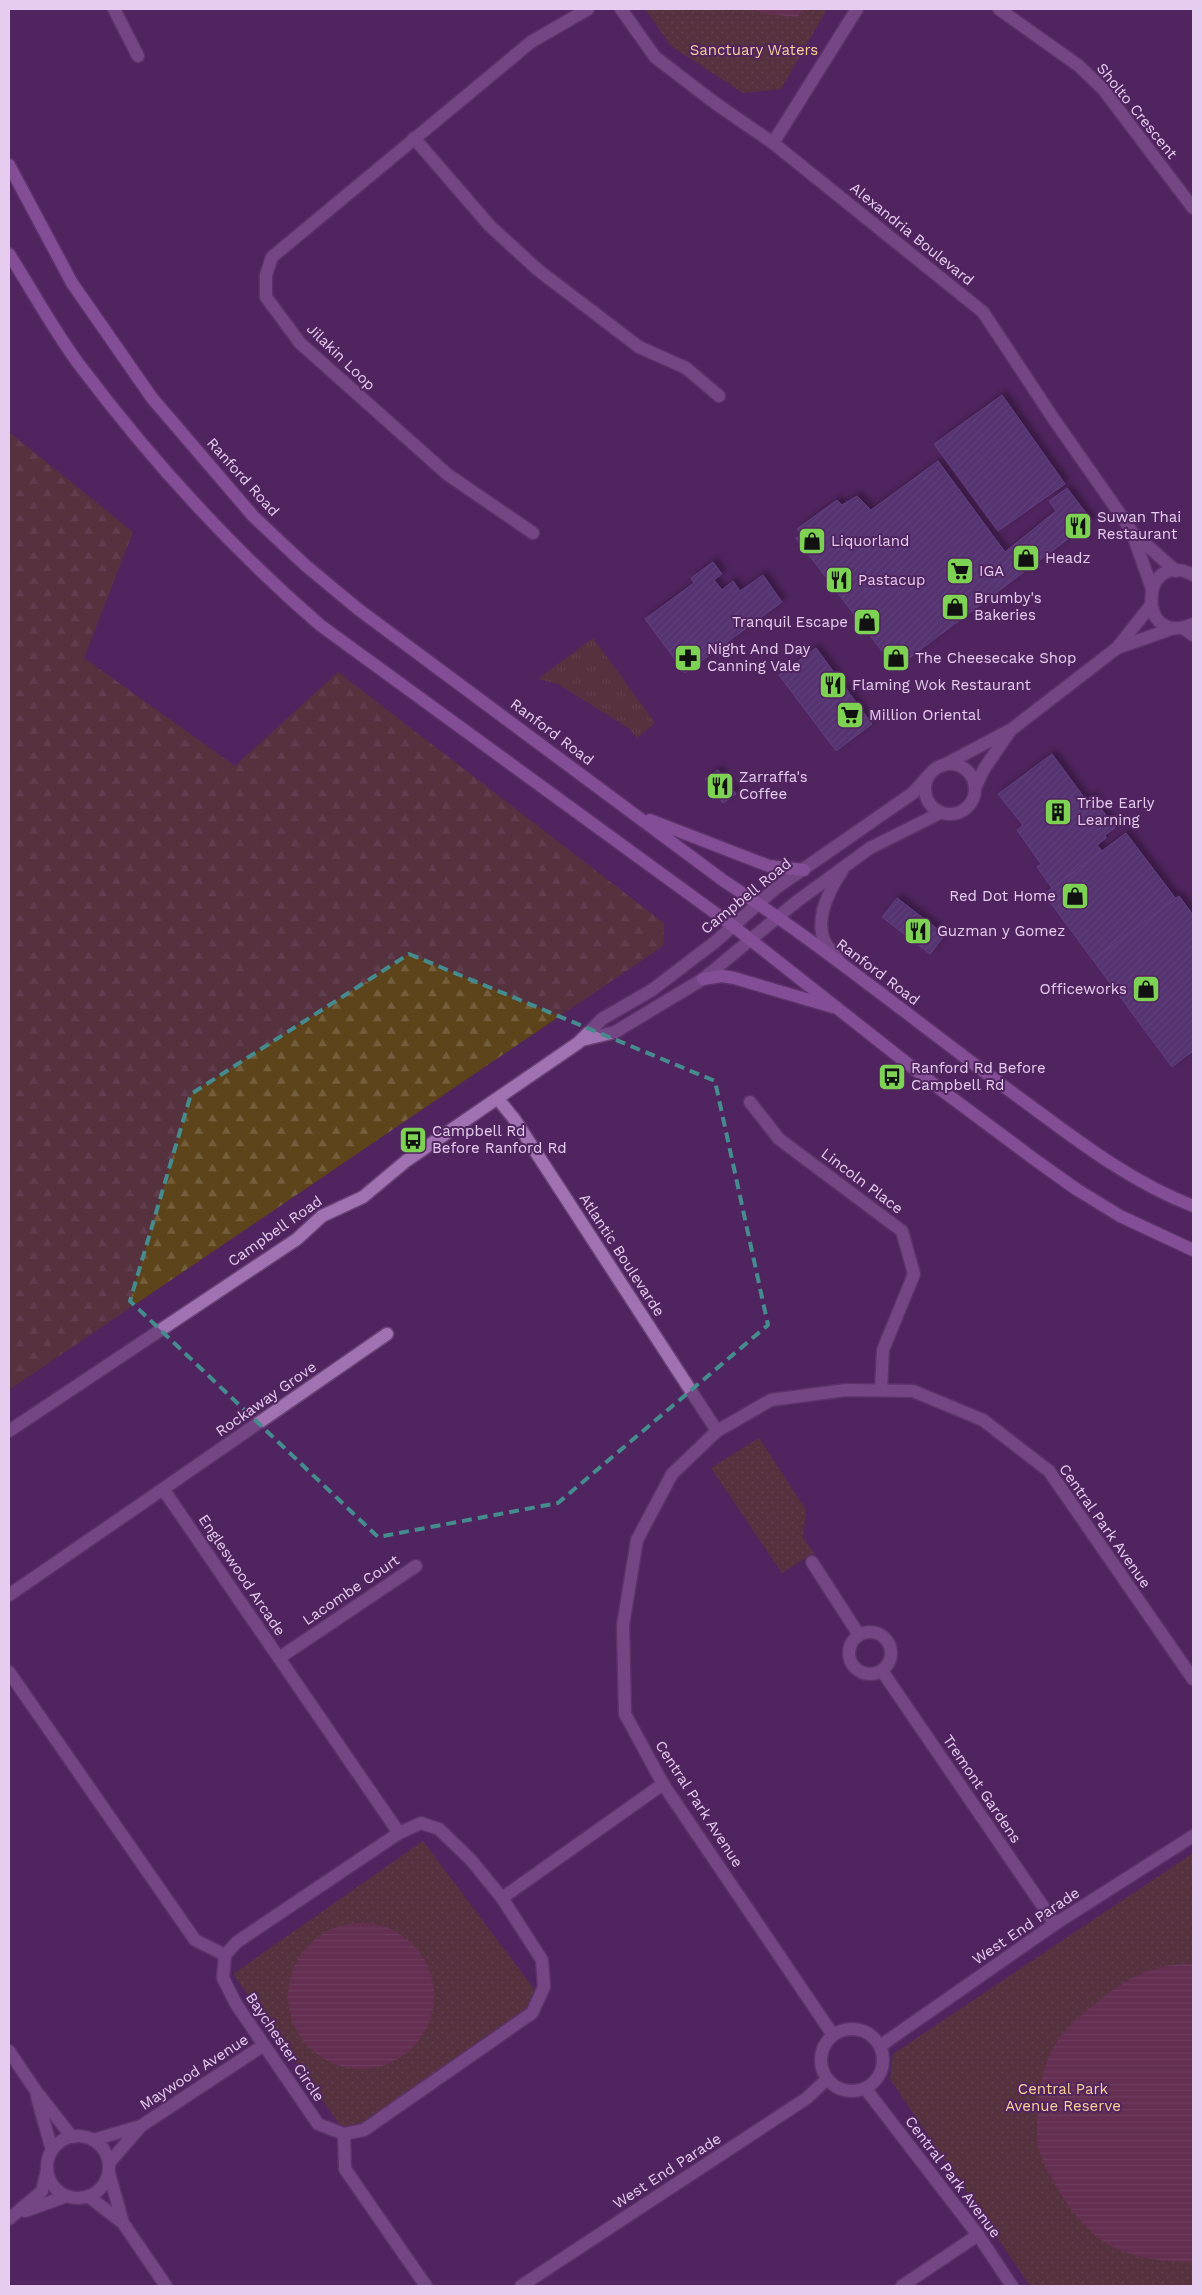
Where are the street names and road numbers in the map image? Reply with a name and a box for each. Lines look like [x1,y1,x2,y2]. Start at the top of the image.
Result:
street label: Sholto Crescent [1093,60,1182,163]
street label: Alexandria Boulevard [847,179,977,289]
street label: Jilakin Loop [303,320,379,394]
street label: Ranford Road [203,434,283,520]
street label: Ranford Road [507,695,597,769]
street label: Campbell Road [697,854,795,938]
street label: Ranford Road [833,935,923,1009]
street label: Lincoln Place [817,1144,907,1218]
street label: Atlantic Boulevarde [576,1190,668,1320]
street label: Campbell Road [224,1192,326,1270]
street label: Rockaway Grove [212,1358,320,1440]
street label: Central Park Avenue [1055,1460,1155,1592]
street label: Engleswood Arcade [195,1511,289,1639]
street label: Lacombe Court [299,1551,403,1629]
street label: Tremont Gardens [939,1731,1025,1847]
street label: Central Park Avenue [651,1737,747,1871]
street label: West End Parade [969,1883,1083,1969]
street label: Baychester Circle [242,1989,328,2105]
street label: Maywood Avenue [136,2030,252,2114]
street label: Central Park Avenue [901,2113,1005,2241]
street label: West End Parade [610,2129,724,2213]

